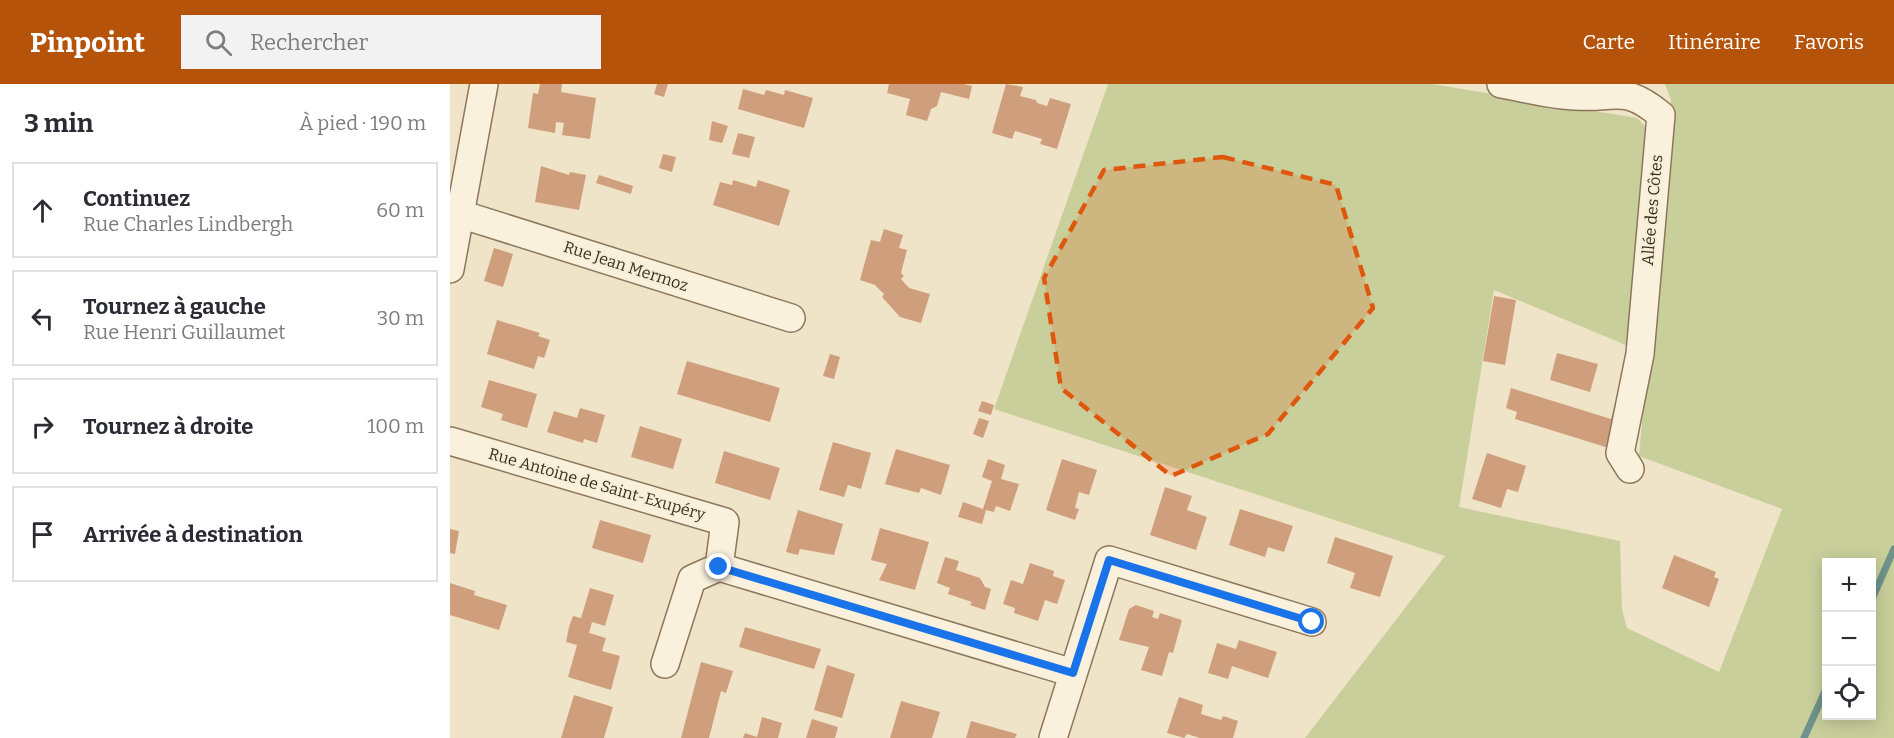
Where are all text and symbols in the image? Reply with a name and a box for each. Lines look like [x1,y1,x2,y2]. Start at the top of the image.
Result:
search box [181,15,601,69]
text: Pinpoint [30,26,145,59]
icon: search [202,26,235,59]
text: Rechercher [250,29,368,56]
text: Carte [1582,29,1635,55]
text: Itinéraire [1668,29,1761,55]
text: Favoris [1794,29,1864,55]
text: 3 min [24,108,93,139]
text: À pied · 190 m [299,111,426,135]
street label: Allée des Côtes [1638,154,1666,266]
text: Continuez [83,185,190,212]
icon: ahead [26,194,59,227]
text: 60 m [376,198,424,222]
text: Rue Charles Lindbergh [83,212,293,236]
street label: Rue Jean Mermoz [561,237,691,295]
text: Tournez à gauche [83,293,266,320]
icon: left [26,302,59,335]
text: 30 m [377,306,424,330]
text: Rue Henri Guillaumet [83,320,286,344]
icon: right [26,410,59,443]
text: Tournez à droite [83,413,253,440]
text: 100 m [367,414,424,438]
street label: Rue Antoine de Saint-Exupéry [486,444,708,524]
icon: arrive [26,518,59,551]
text: Arrivée à destination [83,521,303,548]
route end [705,553,731,579]
map controls [1822,558,1876,720]
button: + [1822,558,1876,612]
route start [1298,608,1324,634]
button: − [1822,612,1876,666]
button: locate [1822,666,1876,720]

